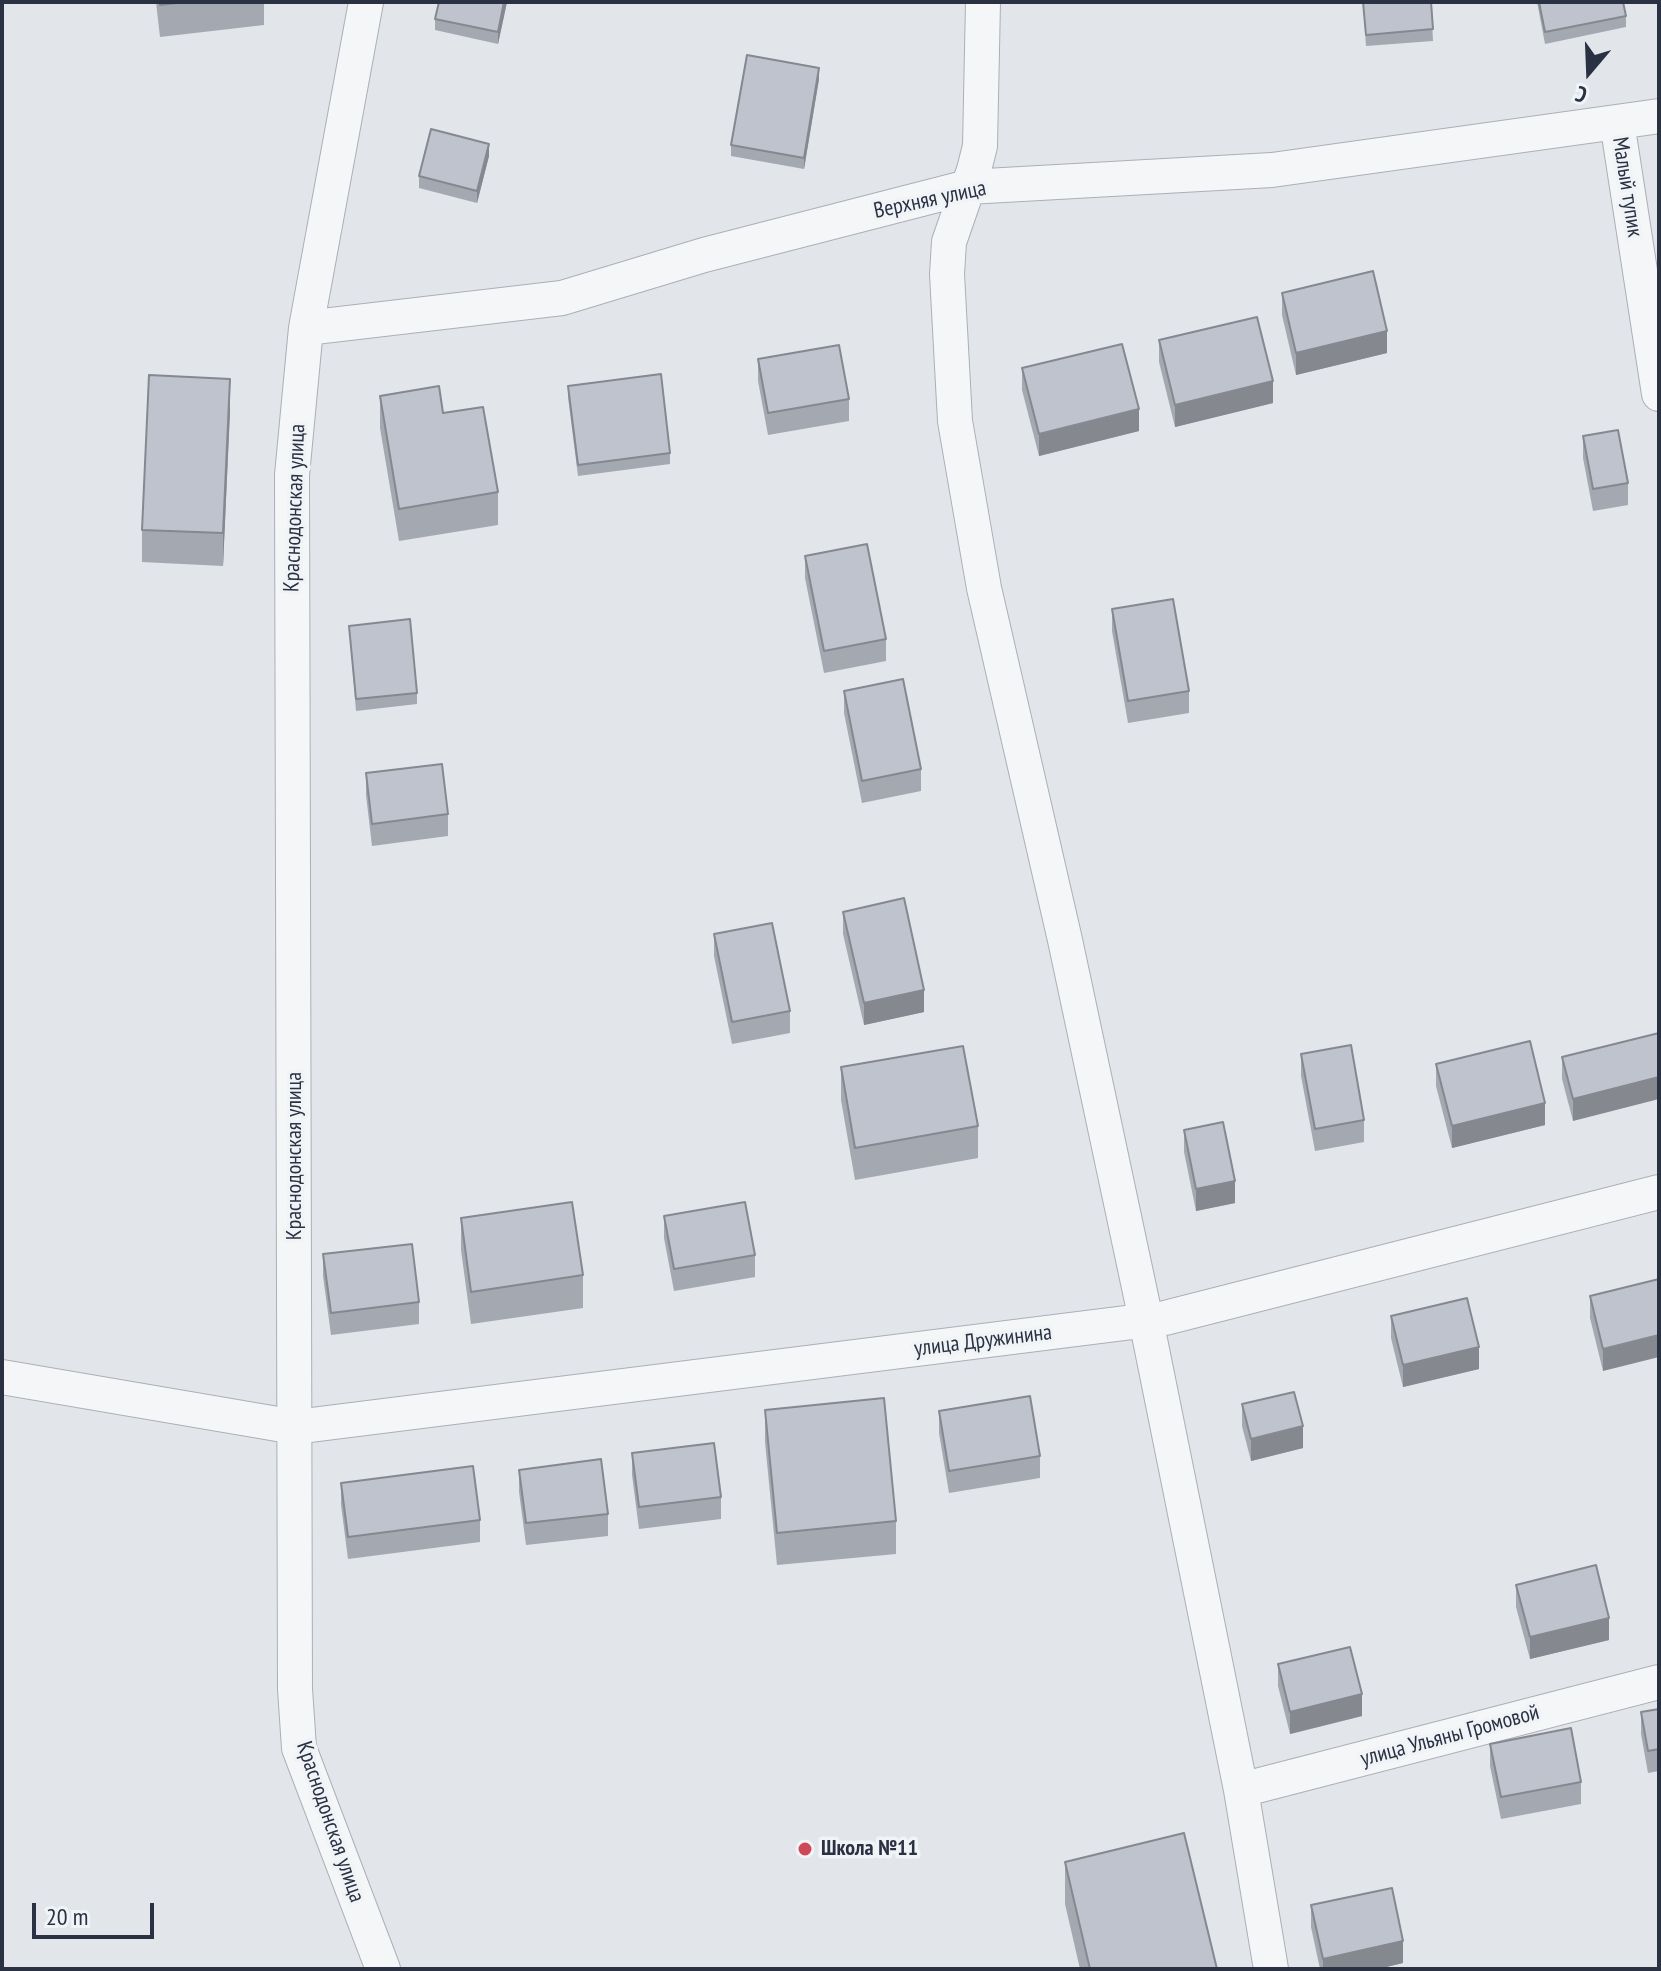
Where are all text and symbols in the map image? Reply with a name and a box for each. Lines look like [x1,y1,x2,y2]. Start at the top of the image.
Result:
north arrow [1549,32,1629,112]
text: С [1572,80,1591,110]
street label: Малый тупик [1606,135,1648,239]
street label: Верхняя улица [871,175,989,225]
street label: Краснодонская улица [279,423,311,593]
street label: Краснодонская улица [282,1072,308,1240]
street label: улица Дружинина [913,1319,1053,1363]
street label: улица Ульяны Громовой [1358,1699,1542,1773]
street label: Краснодонская улица [290,1738,370,1906]
place label: Школа №11 [821,1836,918,1862]
marker: Школа №11 [796,1840,814,1858]
scale bar [36,1887,158,1937]
text: 20 m [46,1901,88,1932]

